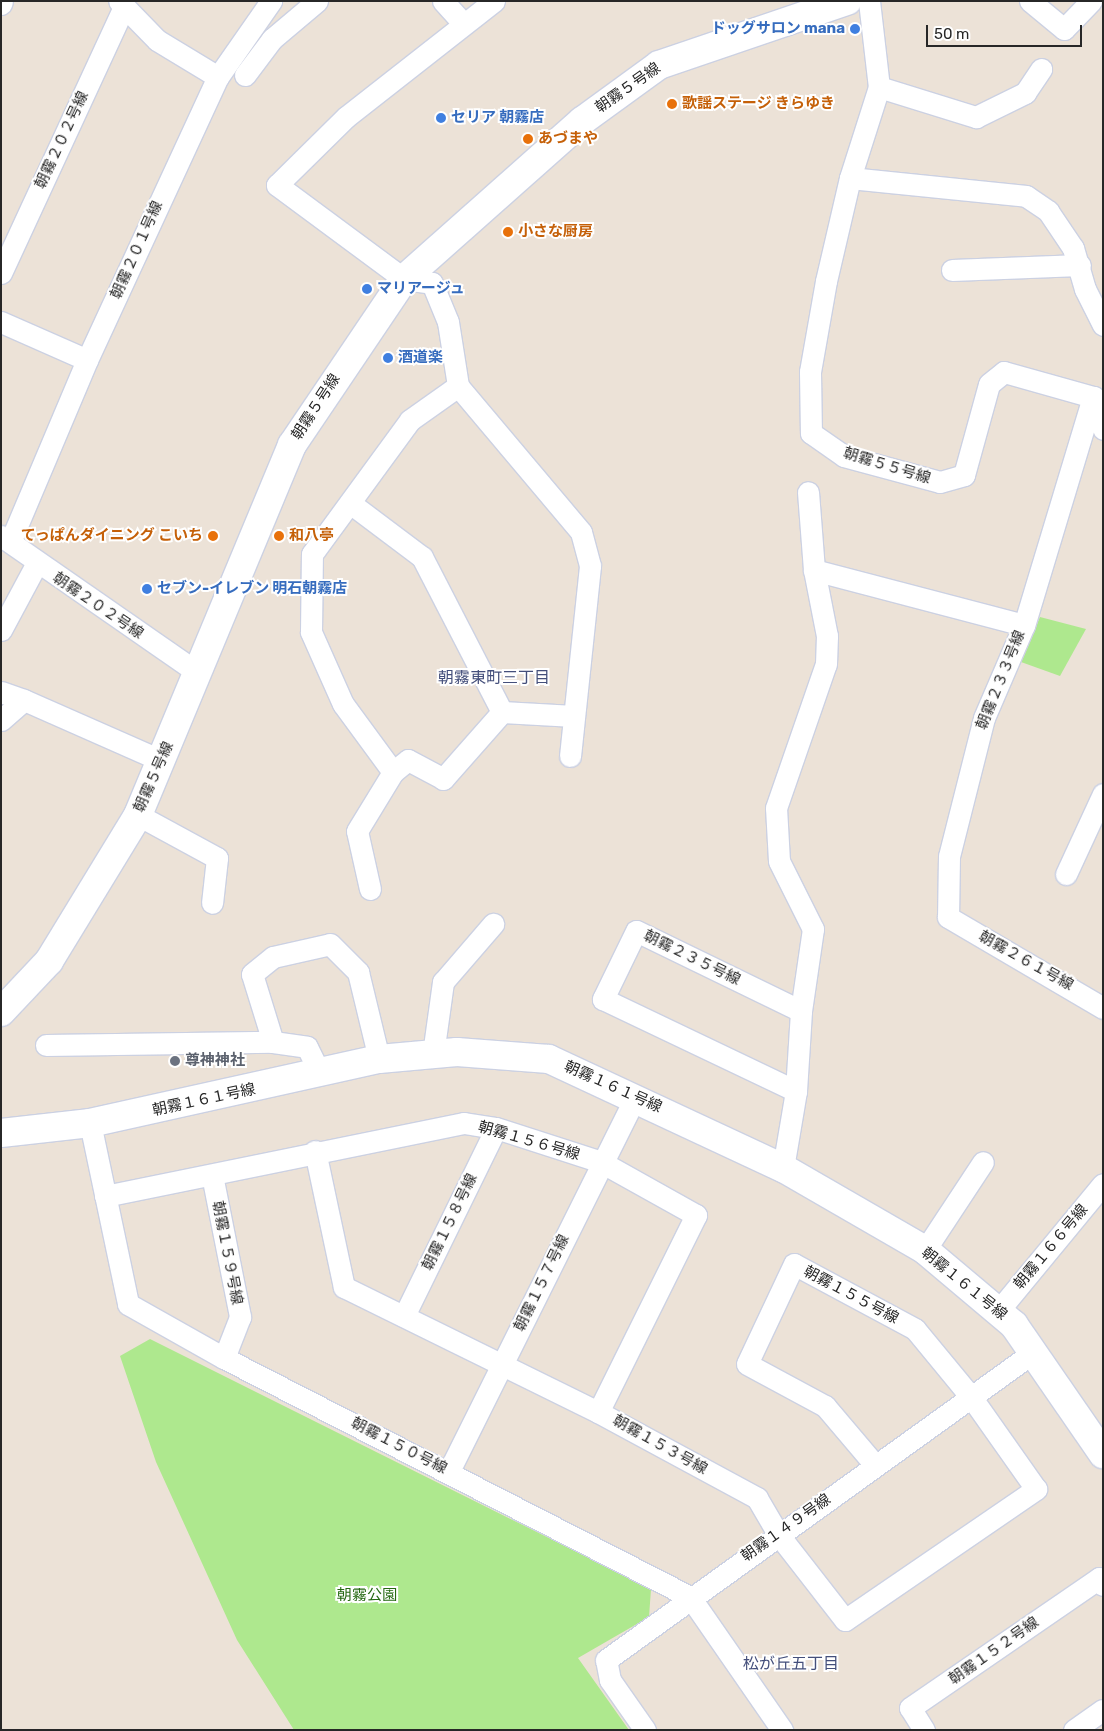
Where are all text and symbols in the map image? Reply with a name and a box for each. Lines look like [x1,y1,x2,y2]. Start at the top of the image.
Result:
scale bar [929,15,1085,47]
place label: ドッグサロン mana [711,20,845,38]
marker: ドッグサロン mana [849,23,861,35]
text: 50 m [934,25,969,43]
street label: 朝霧５号線 [592,59,664,117]
street label: 朝霧２０２号線 [32,89,92,191]
place label: 歌謡ステージ きらゆき [682,95,835,113]
marker: 歌謡ステージ きらゆき [666,98,678,110]
place label: セリア 朝霧店 [451,109,544,127]
marker: セリア 朝霧店 [435,112,447,124]
place label: あづまや [538,130,598,148]
marker: あづまや [522,133,534,145]
street label: 朝霧２０１号線 [107,198,167,302]
place label: 小さな厨房 [518,223,593,241]
marker: 小さな厨房 [502,226,514,238]
place label: マリアージュ [377,280,466,298]
marker: マリアージュ [361,283,373,295]
place label: 酒道楽 [398,349,443,367]
marker: 酒道楽 [382,352,394,364]
street label: 朝霧５号線 [288,371,344,443]
street label: 朝霧５５号線 [841,444,933,488]
place label: てっぱんダイニング こいち [20,527,203,545]
place label: 和八亭 [289,527,334,545]
marker: てっぱんダイニング こいち [207,530,219,542]
marker: 和八亭 [273,530,285,542]
street label: 朝霧２０２号線 [49,569,147,643]
place label: セブン-イレブン 明石朝霧店 [157,580,347,598]
marker: セブン-イレブン 明石朝霧店 [141,583,153,595]
street label: 朝霧２３３号線 [973,628,1029,732]
district label: 朝霧東町三丁目 [438,668,550,688]
street label: 朝霧５号線 [131,739,177,815]
street label: 朝霧２３５号線 [641,927,743,989]
street label: 朝霧２６１号線 [976,928,1076,994]
place label: 尊神神社 [185,1052,245,1070]
marker: 尊神神社 [169,1055,181,1067]
street label: 朝霧１６１号線 [561,1057,665,1117]
street label: 朝霧１６１号線 [151,1080,257,1120]
street label: 朝霧１５６号線 [476,1118,582,1164]
street label: 朝霧１５８号線 [419,1171,481,1273]
street label: 朝霧１５９号線 [208,1200,246,1306]
street label: 朝霧１６６号線 [1010,1201,1092,1293]
street label: 朝霧１５７号線 [511,1232,573,1334]
street label: 朝霧１６１号線 [918,1244,1010,1324]
street label: 朝霧１５５号線 [800,1262,902,1328]
street label: 朝霧１５３号線 [610,1412,710,1478]
street label: 朝霧１５０号線 [348,1414,450,1478]
street label: 朝霧１４９号線 [738,1491,834,1565]
park label: 朝霧公園 [337,1587,397,1605]
street label: 朝霧１５２号線 [946,1614,1042,1688]
district label: 松が丘五丁目 [743,1654,839,1674]

